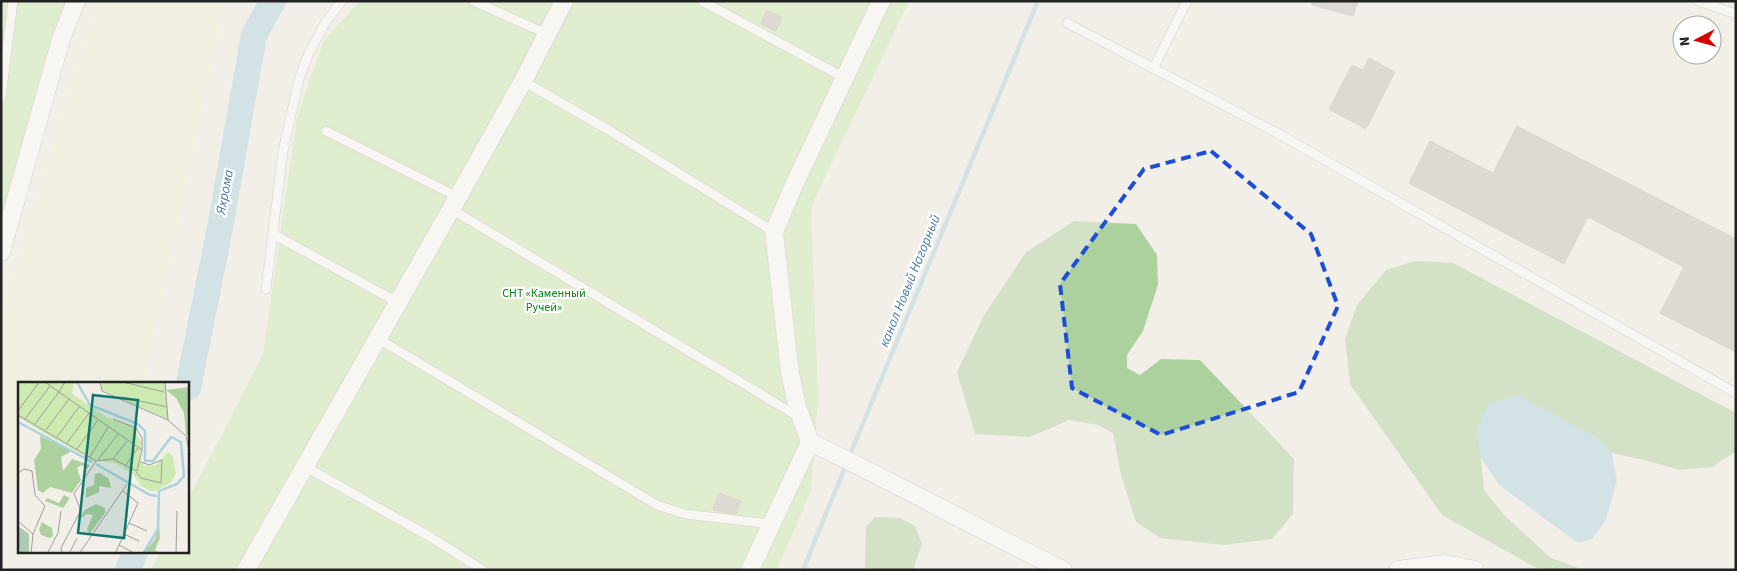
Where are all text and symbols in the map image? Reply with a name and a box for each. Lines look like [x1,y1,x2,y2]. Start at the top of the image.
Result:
north arrow [1672,15,1722,65]
text: N [1675,36,1695,47]
water label: Яхрома [211,168,239,217]
water label: канал Новый Нагорный [874,212,946,350]
park label: СНТ «Каменный Ручей» [502,285,586,316]
inset map [18,382,189,554]

